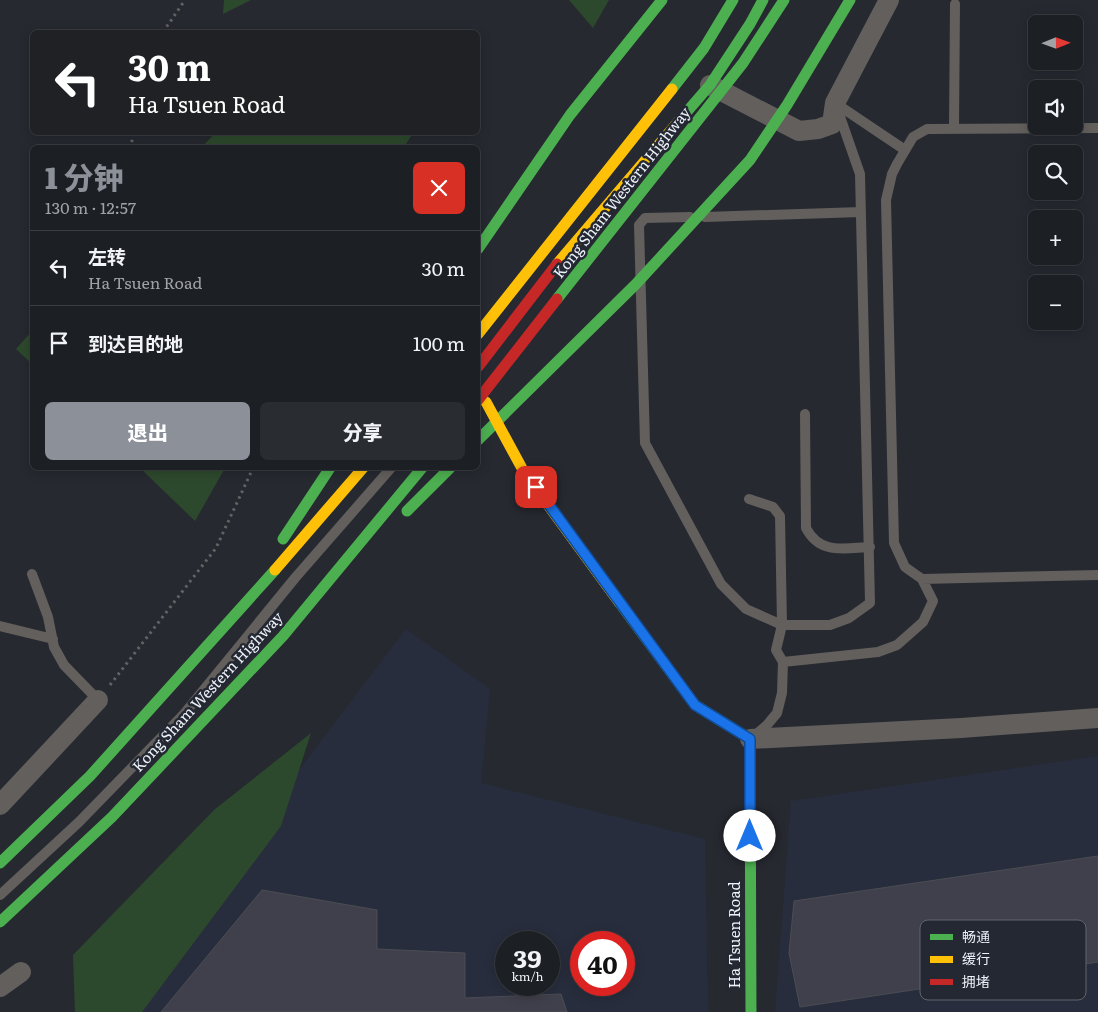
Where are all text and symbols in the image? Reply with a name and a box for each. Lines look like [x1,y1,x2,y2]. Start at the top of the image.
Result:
north arrow [1028,15,1082,70]
map controls [1028,15,1083,330]
text: 30 m [128,40,211,92]
icon: left [45,50,110,115]
button: sound [1028,80,1083,135]
text: Ha Tsuen Road [128,87,285,120]
street label: Kong Sham Western Highway [546,101,695,283]
button: search [1028,145,1083,200]
text: 1 分钟 [45,154,124,198]
button: close [413,162,465,214]
text: 130 m · 12:57 [45,195,136,219]
button: + [1028,210,1083,265]
text: 左转 [88,242,126,270]
icon: left [45,254,73,282]
text: 30 m [421,254,465,282]
text: Ha Tsuen Road [88,270,202,294]
button: − [1028,275,1083,330]
icon: arrive [45,329,73,357]
text: 到达目的地 [88,329,183,357]
text: 100 m [413,329,465,357]
button: 退出 [45,402,250,460]
button: 分享 [260,402,465,460]
pin [515,466,557,508]
icon: arrive [522,473,550,501]
street label: Kong Sham Western Highway [126,605,288,776]
position arrow [723,809,775,861]
street label: Ha Tsuen Road [722,881,745,989]
legend [920,920,1086,1000]
text: 畅通 [962,926,990,946]
speed limit sign: 40 [570,931,635,996]
text: 39 [513,939,542,976]
text: 缓行 [962,948,990,968]
text: km/h [512,967,543,985]
text: 拥堵 [962,971,990,991]

